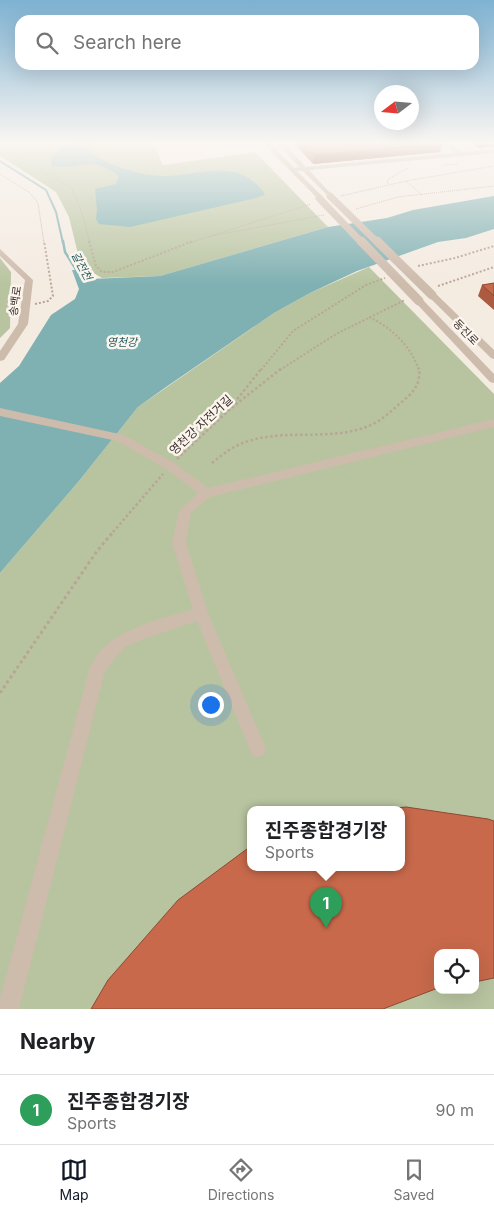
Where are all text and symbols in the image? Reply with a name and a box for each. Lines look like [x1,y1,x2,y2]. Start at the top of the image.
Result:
search box [15,15,479,70]
icon: search [33,29,61,57]
text: Search here [73,31,182,54]
north arrow [374,85,419,130]
water label: 갈전천 [69,249,96,284]
street label: 송백로 [6,285,24,317]
street label: 동진로 [450,316,482,348]
water label: 영천강 [107,335,139,349]
street label: 영천강 자전거길 [166,392,235,458]
your location [198,692,224,718]
popup [247,806,405,871]
text: 진주종합경기장 [265,819,387,842]
text: Sports [265,842,314,862]
pin: 1 [310,887,342,928]
map controls [434,949,479,994]
button: locate [434,949,479,994]
text: Nearby [20,1029,95,1054]
text: 진주종합경기장 [67,1090,189,1113]
text: 1 [33,1100,39,1120]
text: 90 m [435,1100,474,1120]
text: Sports [67,1113,116,1133]
tab: Map [60,1156,89,1203]
tab: Directions [208,1156,274,1203]
tab: Saved [393,1156,434,1203]

